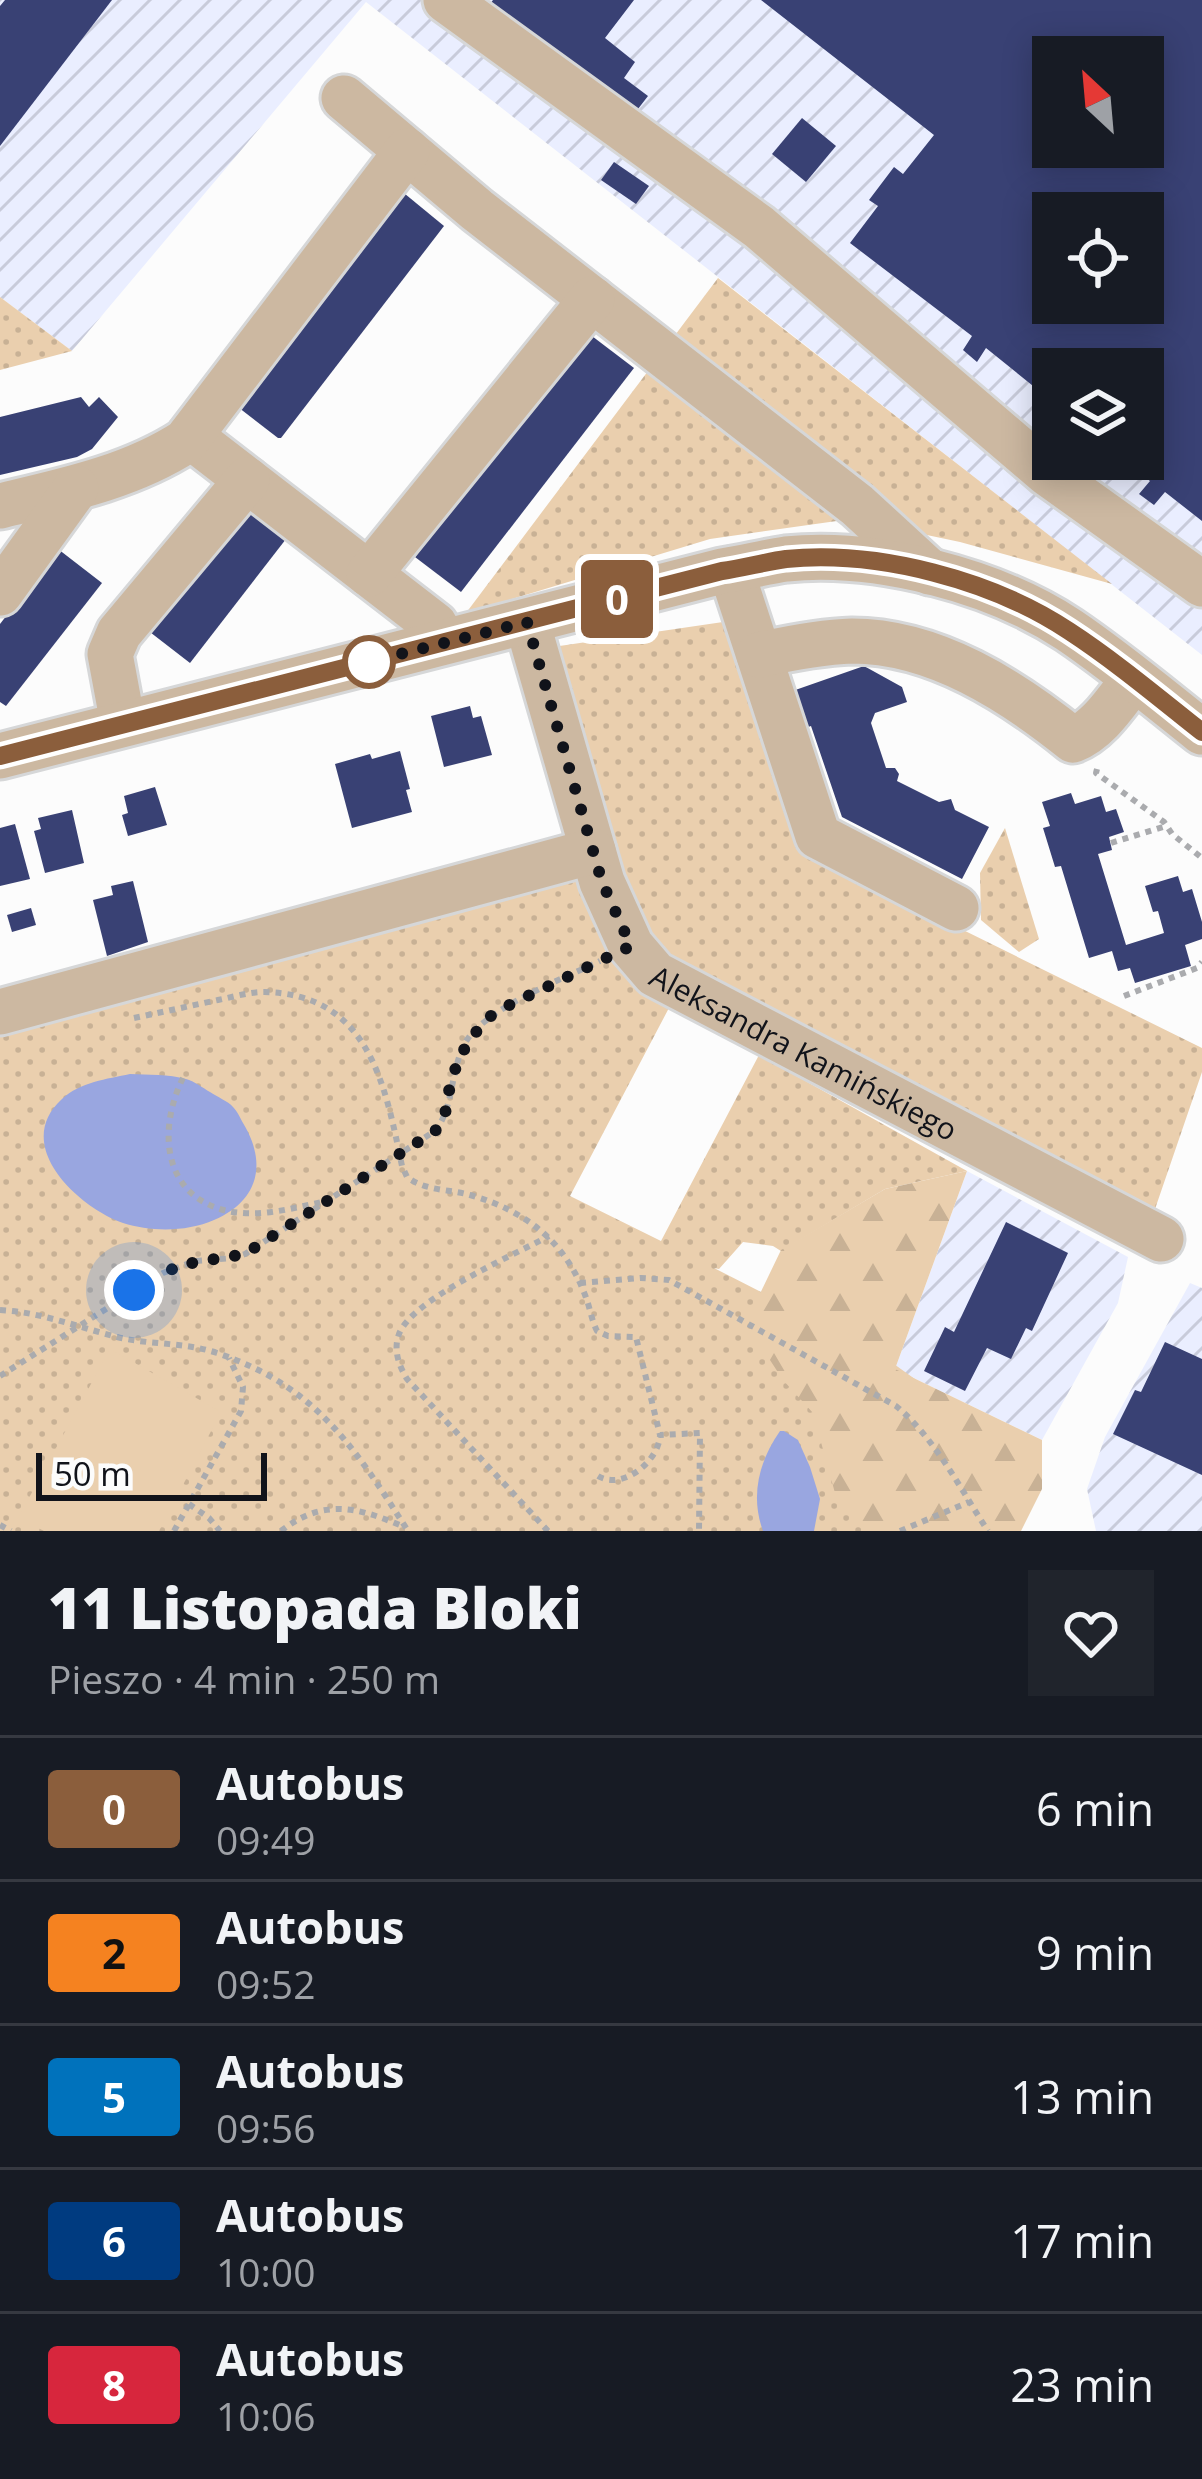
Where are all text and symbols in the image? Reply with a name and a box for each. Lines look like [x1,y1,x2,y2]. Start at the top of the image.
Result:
north arrow [1032,36,1164,168]
map controls [1032,36,1164,480]
button: locate [1032,192,1164,324]
button: layers [1032,348,1164,480]
line badge: 0 [578,560,656,638]
text: 0 [605,570,629,627]
unlabelled marker [344,637,394,687]
street label: Aleksandra Kamińskiego [643,955,965,1149]
your location [104,1260,164,1320]
scale bar [36,1447,267,1500]
text: 50 m [54,1451,131,1496]
text: 11 Listopada Bloki [48,1568,582,1646]
button: heart [1028,1570,1154,1696]
text: Pieszo · 4 min · 250 m [48,1652,440,1705]
text: Autobus [216,1752,404,1813]
text: 6 min [1036,1778,1154,1839]
text: 0 [102,1780,126,1837]
text: 09:49 [216,1813,315,1866]
text: Autobus [216,1896,404,1957]
text: 9 min [1036,1922,1154,1983]
text: 2 [102,1924,126,1981]
text: 09:52 [216,1957,315,2010]
text: Autobus [216,2040,404,2101]
text: 13 min [1010,2066,1154,2127]
text: 5 [102,2068,126,2125]
text: 09:56 [216,2101,315,2154]
text: Autobus [216,2184,404,2245]
text: 17 min [1010,2210,1154,2271]
text: 6 [102,2212,126,2269]
text: 10:00 [216,2245,315,2298]
text: Autobus [216,2328,404,2389]
text: 23 min [1010,2354,1154,2415]
text: 8 [102,2356,126,2413]
text: 10:06 [216,2389,315,2442]

